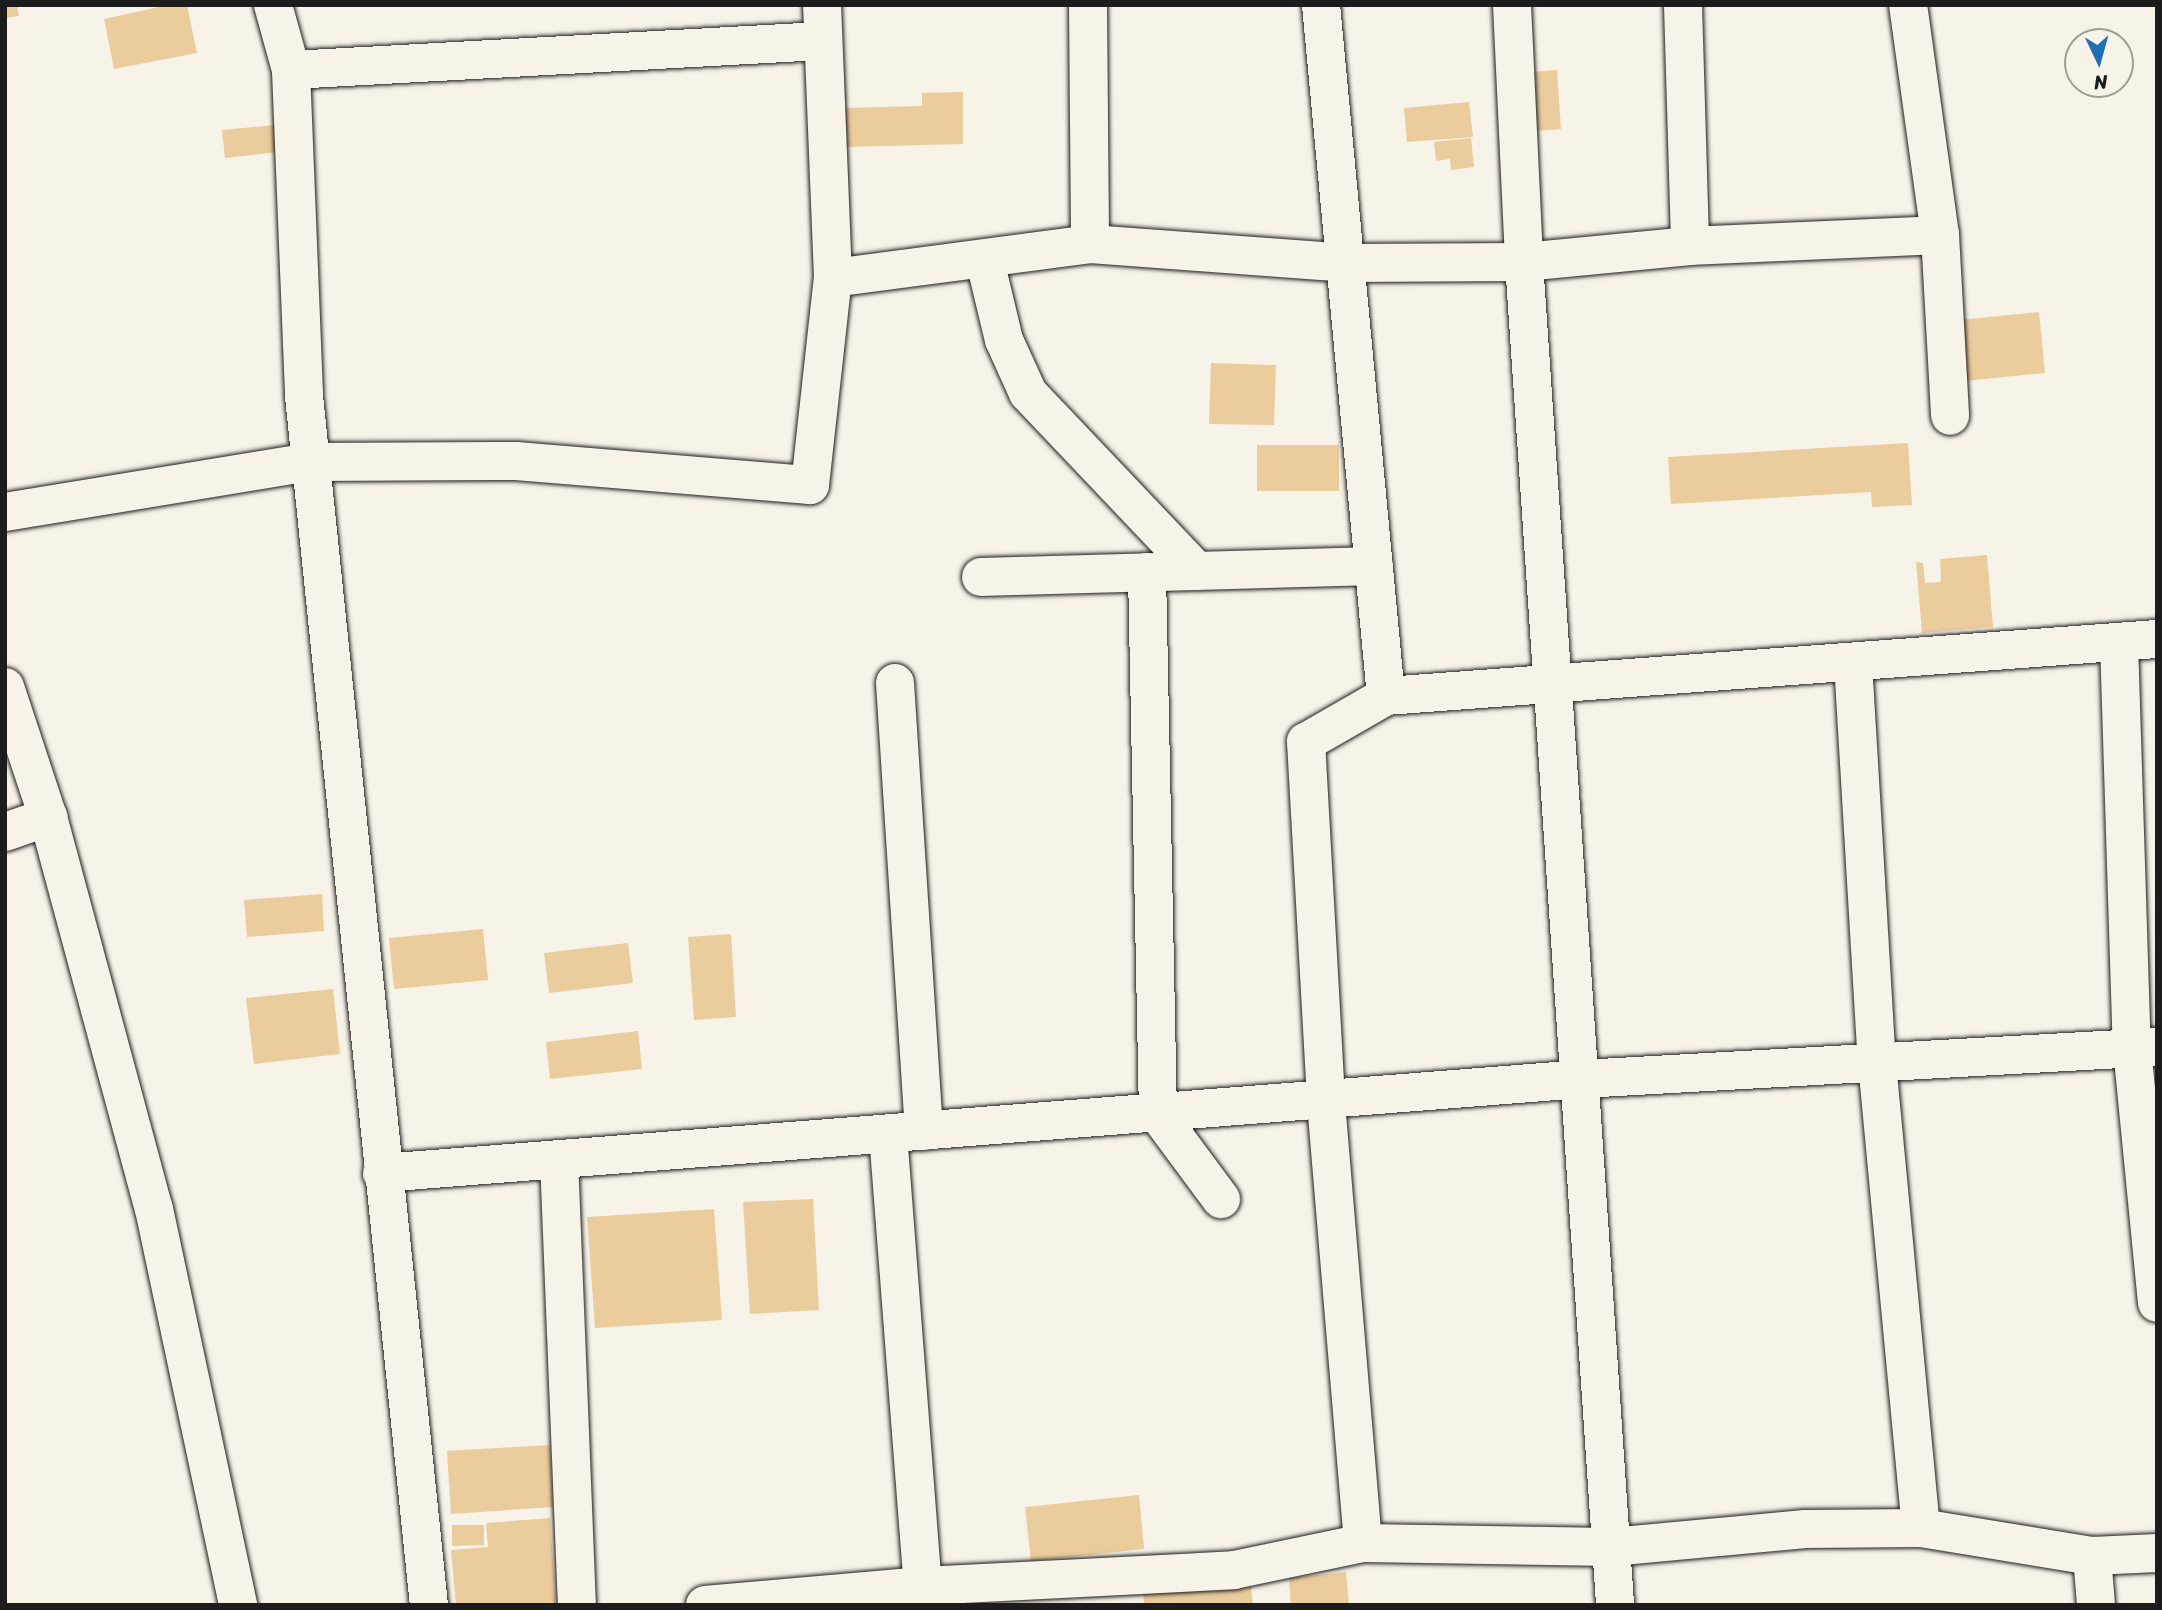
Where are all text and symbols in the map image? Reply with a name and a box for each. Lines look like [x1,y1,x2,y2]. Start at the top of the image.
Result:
north arrow [2064,28,2134,98]
text: N [2093,65,2109,99]

